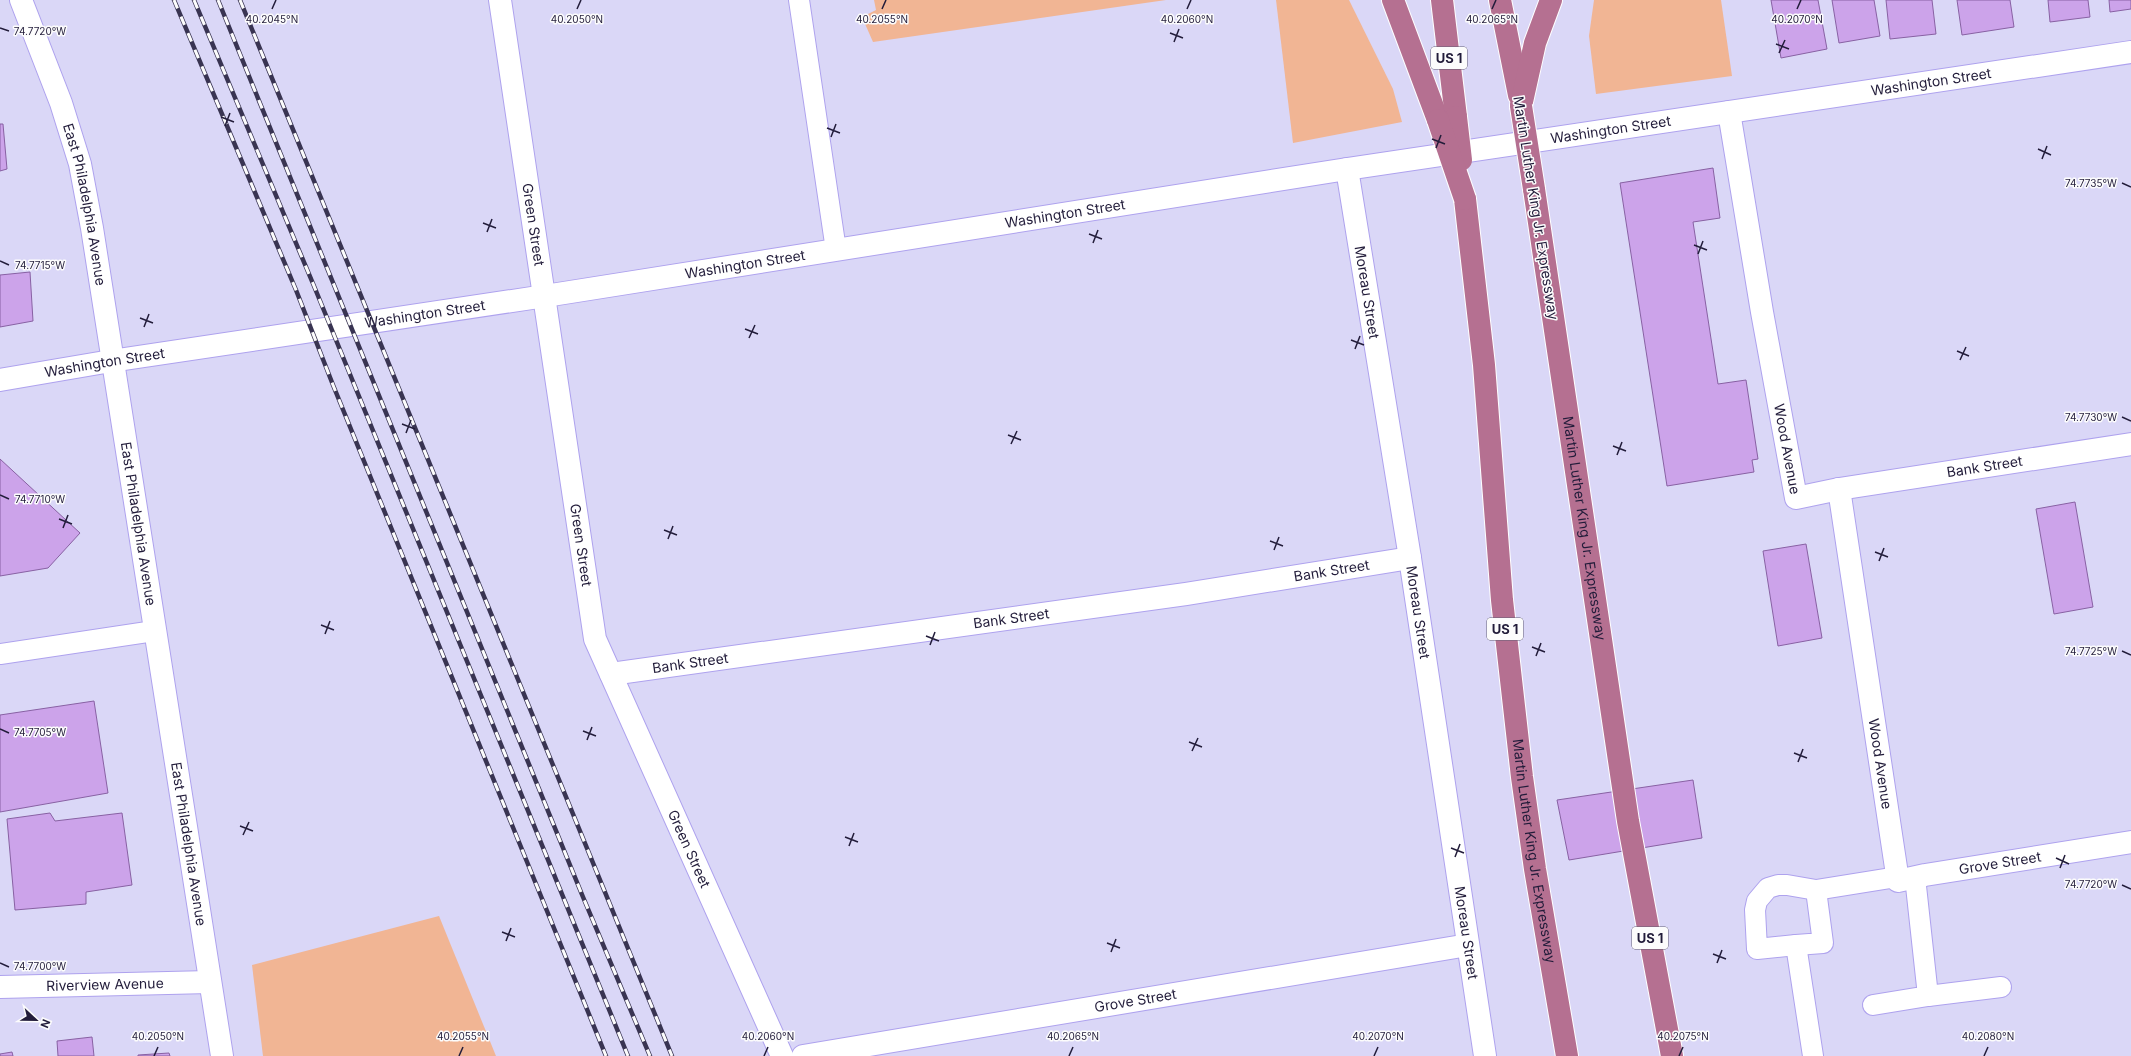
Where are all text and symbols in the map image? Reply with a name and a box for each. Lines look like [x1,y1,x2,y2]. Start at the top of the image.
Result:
text: 40.2045°N [246,13,298,25]
text: 40.2050°N [551,13,603,25]
text: 40.2055°N [856,13,908,25]
text: 40.2060°N [1161,13,1213,25]
text: 40.2065°N [1466,13,1518,25]
text: 40.2070°N [1771,13,1823,25]
text: 74.7720°W [14,25,66,37]
road number: US 1 [1431,47,1467,69]
street label: Washington Street [1870,64,1993,99]
street label: Martin Luther King Jr. Expressway [1510,95,1563,321]
street label: Washington Street [1549,112,1672,147]
street label: East Philadelphia Avenue [60,121,110,287]
text: 74.7735°W [2065,177,2117,189]
street label: Green Street [519,182,548,267]
street label: Washington Street [1004,195,1127,231]
street label: Moreau Street [1352,245,1383,341]
street label: Washington Street [684,246,807,282]
text: 74.7715°W [15,259,65,271]
street label: Washington Street [363,296,487,331]
street label: Washington Street [43,344,166,380]
street label: Wood Avenue [1771,402,1804,496]
text: 74.7730°W [2065,411,2117,423]
street label: Martin Luther King Jr. Expressway [1560,415,1610,642]
street label: East Philadelphia Avenue [118,441,160,607]
street label: Bank Street [1945,452,2024,480]
text: 74.7710°W [15,493,65,505]
street label: Green Street [567,502,596,588]
street label: Bank Street [1292,556,1371,585]
street label: Moreau Street [1403,564,1434,660]
street label: Bank Street [972,604,1051,632]
road number: US 1 [1487,618,1523,640]
text: 74.7725°W [2065,645,2117,657]
street label: Bank Street [651,649,730,676]
street label: Wood Avenue [1866,717,1896,810]
text: 74.7705°W [14,726,66,738]
street label: Martin Luther King Jr. Expressway [1510,738,1560,965]
street label: East Philadelphia Avenue [168,761,210,927]
street label: Green Street [665,807,715,891]
street label: Grove Street [1958,847,2043,877]
text: 74.7720°W [2065,878,2117,890]
street label: Moreau Street [1452,885,1482,981]
road number: US 1 [1632,927,1668,949]
text: 74.7700°W [14,960,66,972]
street label: Riverview Avenue [46,974,164,994]
street label: Grove Street [1093,985,1178,1015]
north arrow [16,1000,56,1040]
text: N [37,1017,53,1030]
text: 40.2050°N [132,1030,184,1042]
text: 40.2055°N [437,1030,489,1042]
text: 40.2060°N [742,1030,794,1042]
text: 40.2065°N [1047,1030,1099,1042]
text: 40.2070°N [1352,1030,1404,1042]
text: 40.2075°N [1657,1030,1709,1042]
text: 40.2080°N [1962,1030,2014,1042]

